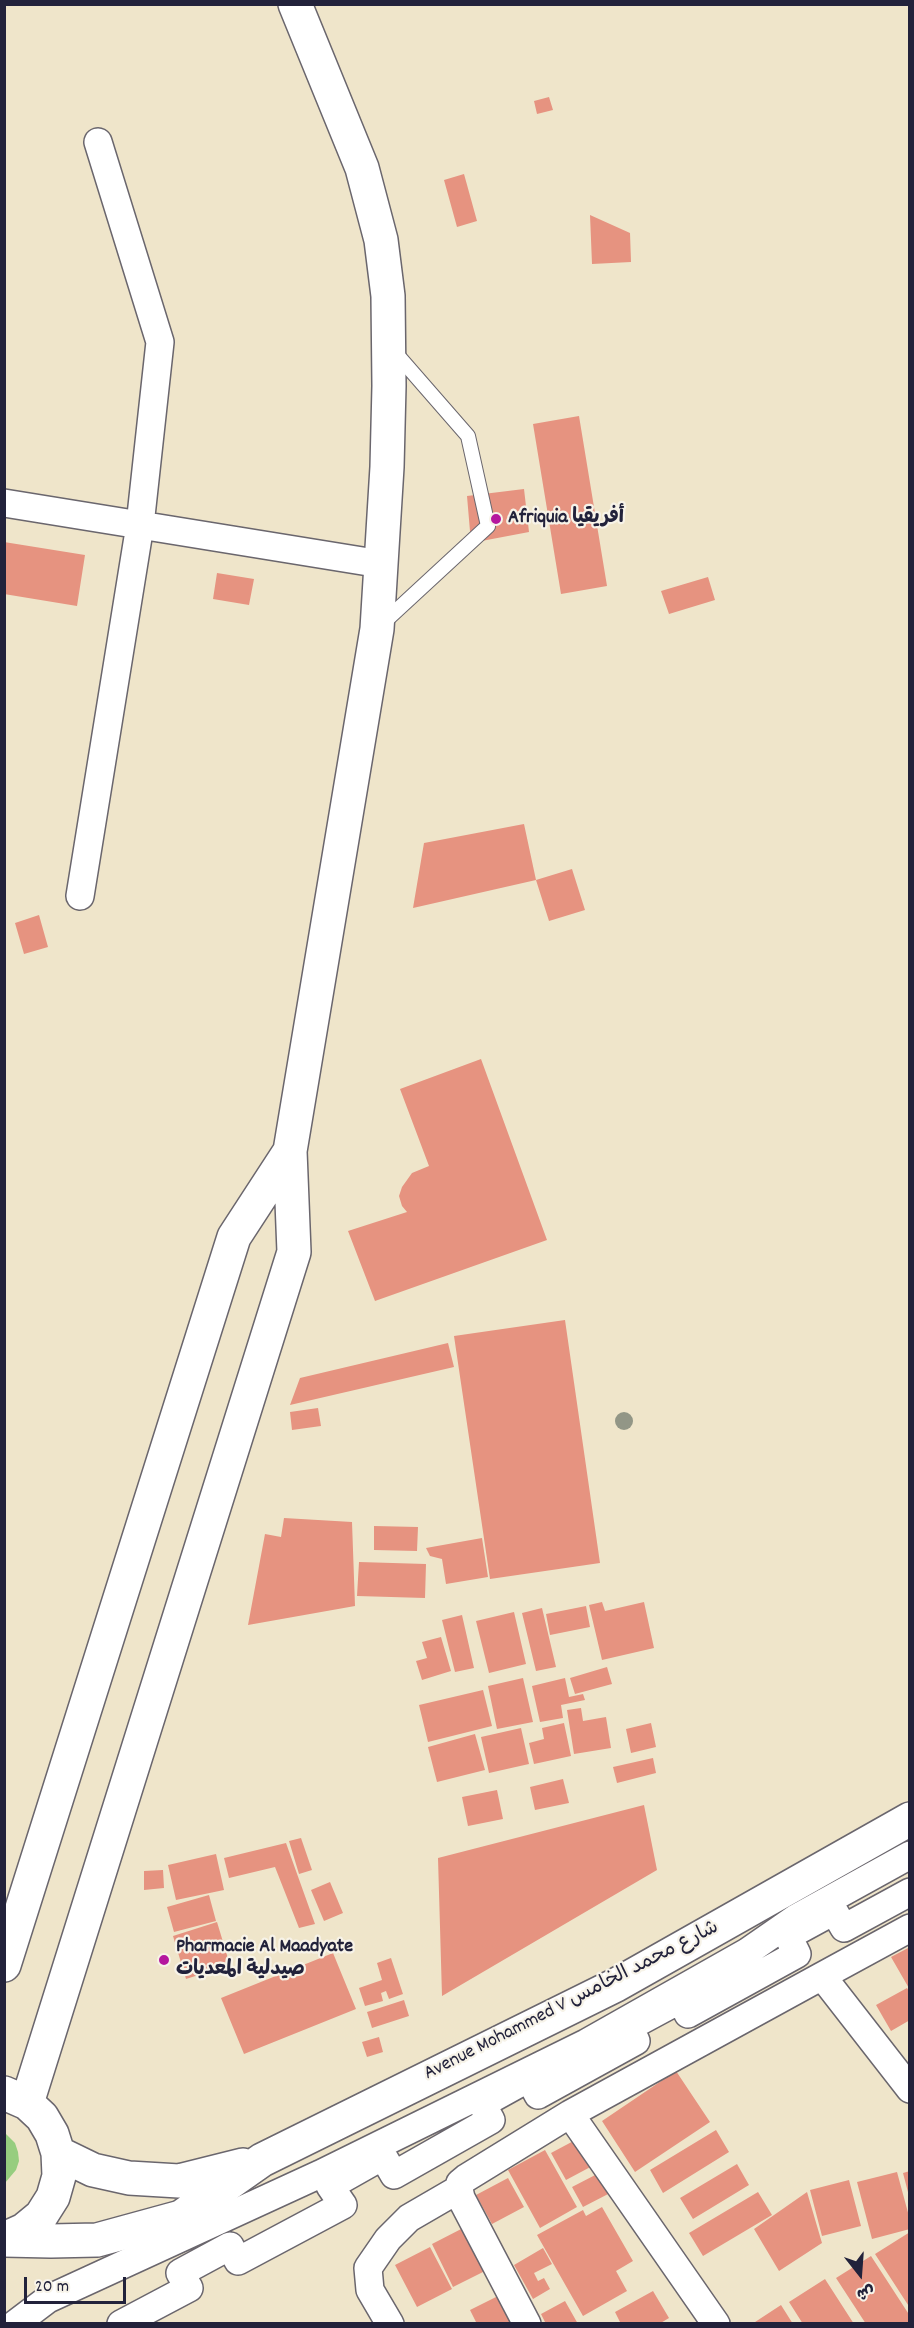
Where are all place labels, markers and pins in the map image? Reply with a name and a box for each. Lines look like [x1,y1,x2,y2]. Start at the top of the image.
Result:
place label: Afriquia أفريقيا [508,507,624,531]
marker: Afriquia أفريقيا [489,512,503,526]
place label: Pharmacie Al Maadyate صيدلية المعديات [176,1936,353,1983]
marker: Pharmacie Al Maadyate صيدلية المعديات [157,1953,171,1967]

